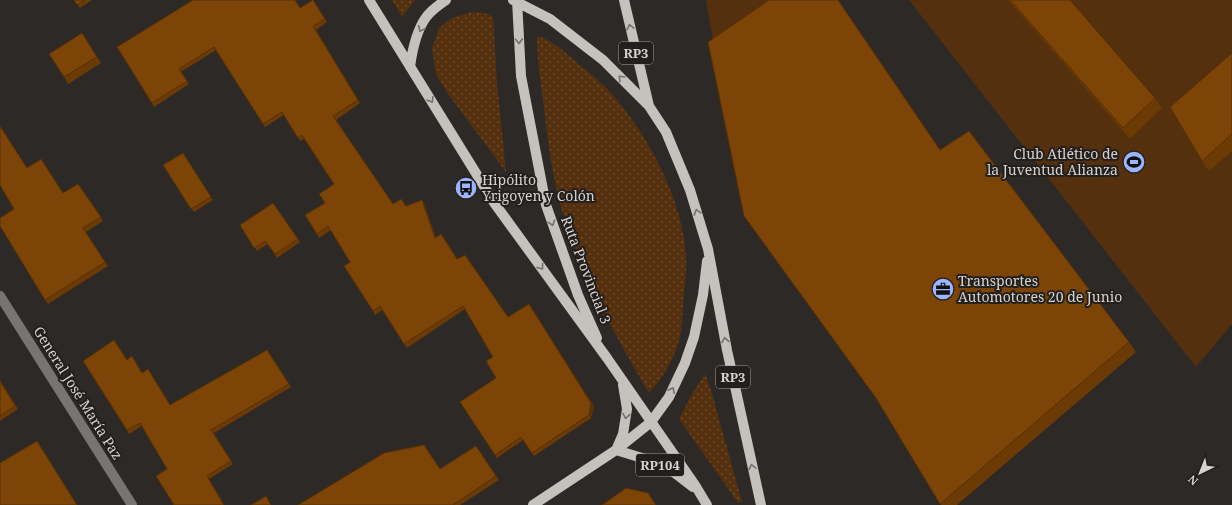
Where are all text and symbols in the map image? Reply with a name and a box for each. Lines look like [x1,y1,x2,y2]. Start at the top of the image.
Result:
one-way arrow [418,24,426,32]
one-way arrow [626,24,635,31]
one-way arrow [515,38,523,44]
road number: RP3 [619,42,653,64]
one-way arrow [618,75,626,83]
one-way arrow [426,96,433,103]
place label: Club Atlético de la Juventud Alianza [987,144,1118,179]
sports icon: Club Atlético de la Juventud Alianza [1121,149,1147,175]
place label: Hipólito Yrigoyen y Colón [481,170,595,205]
bus stop icon: Hipólito Yrigoyen y Colón [453,175,479,201]
one-way arrow [693,209,701,216]
street label: Ruta Provincial 3 [557,213,616,327]
one-way arrow [548,219,556,226]
one-way arrow [536,263,543,270]
place label: Transportes Automotores 20 de Junio [958,271,1122,306]
office icon: Transportes Automotores 20 de Junio [930,276,956,302]
street label: General José María Paz [30,322,127,463]
one-way arrow [721,337,730,343]
road number: RP3 [716,366,750,388]
one-way arrow [668,386,675,394]
one-way arrow [622,413,631,419]
north arrow [1180,453,1220,493]
road number: RP104 [636,454,684,476]
one-way arrow [749,464,757,470]
text: N [1184,472,1201,489]

